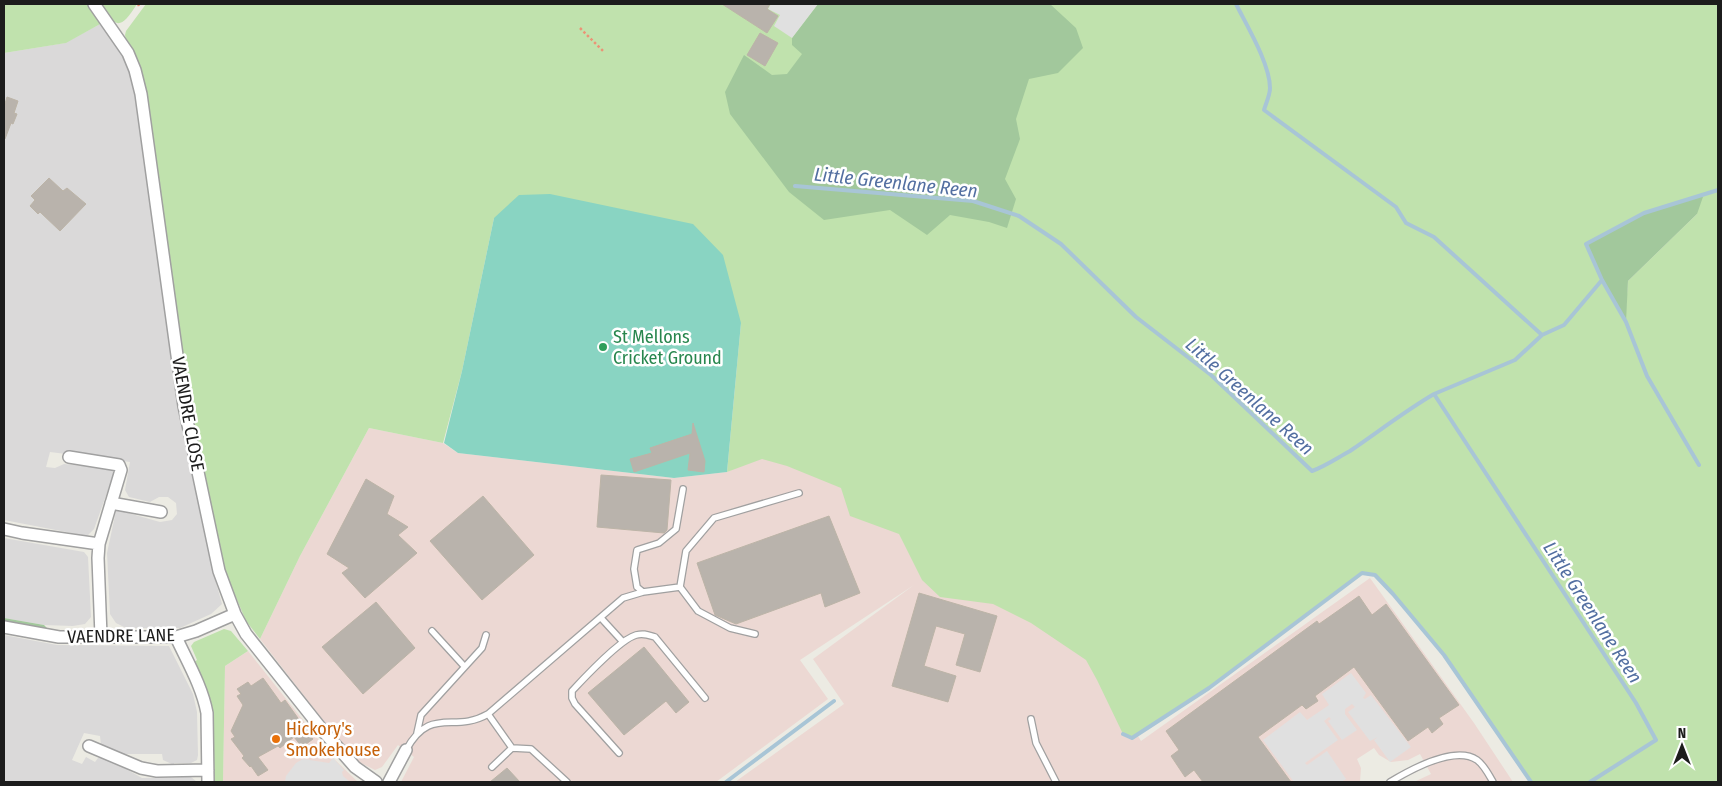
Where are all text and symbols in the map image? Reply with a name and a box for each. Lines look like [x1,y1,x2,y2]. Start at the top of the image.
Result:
water label: Little Greenlane Reen [813,162,979,203]
place label: St Mellons Cricket Ground [613,326,722,369]
water label: Little Greenlane Reen [1181,333,1318,460]
marker: St Mellons Cricket Ground [597,341,609,353]
street label: VAENDRE CLOSE [167,355,209,473]
water label: Little Greenlane Reen [1538,537,1647,687]
street label: VAENDRE LANE [67,624,175,648]
place label: Hickory's Smokehouse [286,718,380,761]
north arrow [1657,721,1707,771]
text: N [1678,725,1686,742]
marker: Hickory's Smokehouse [270,733,282,745]

